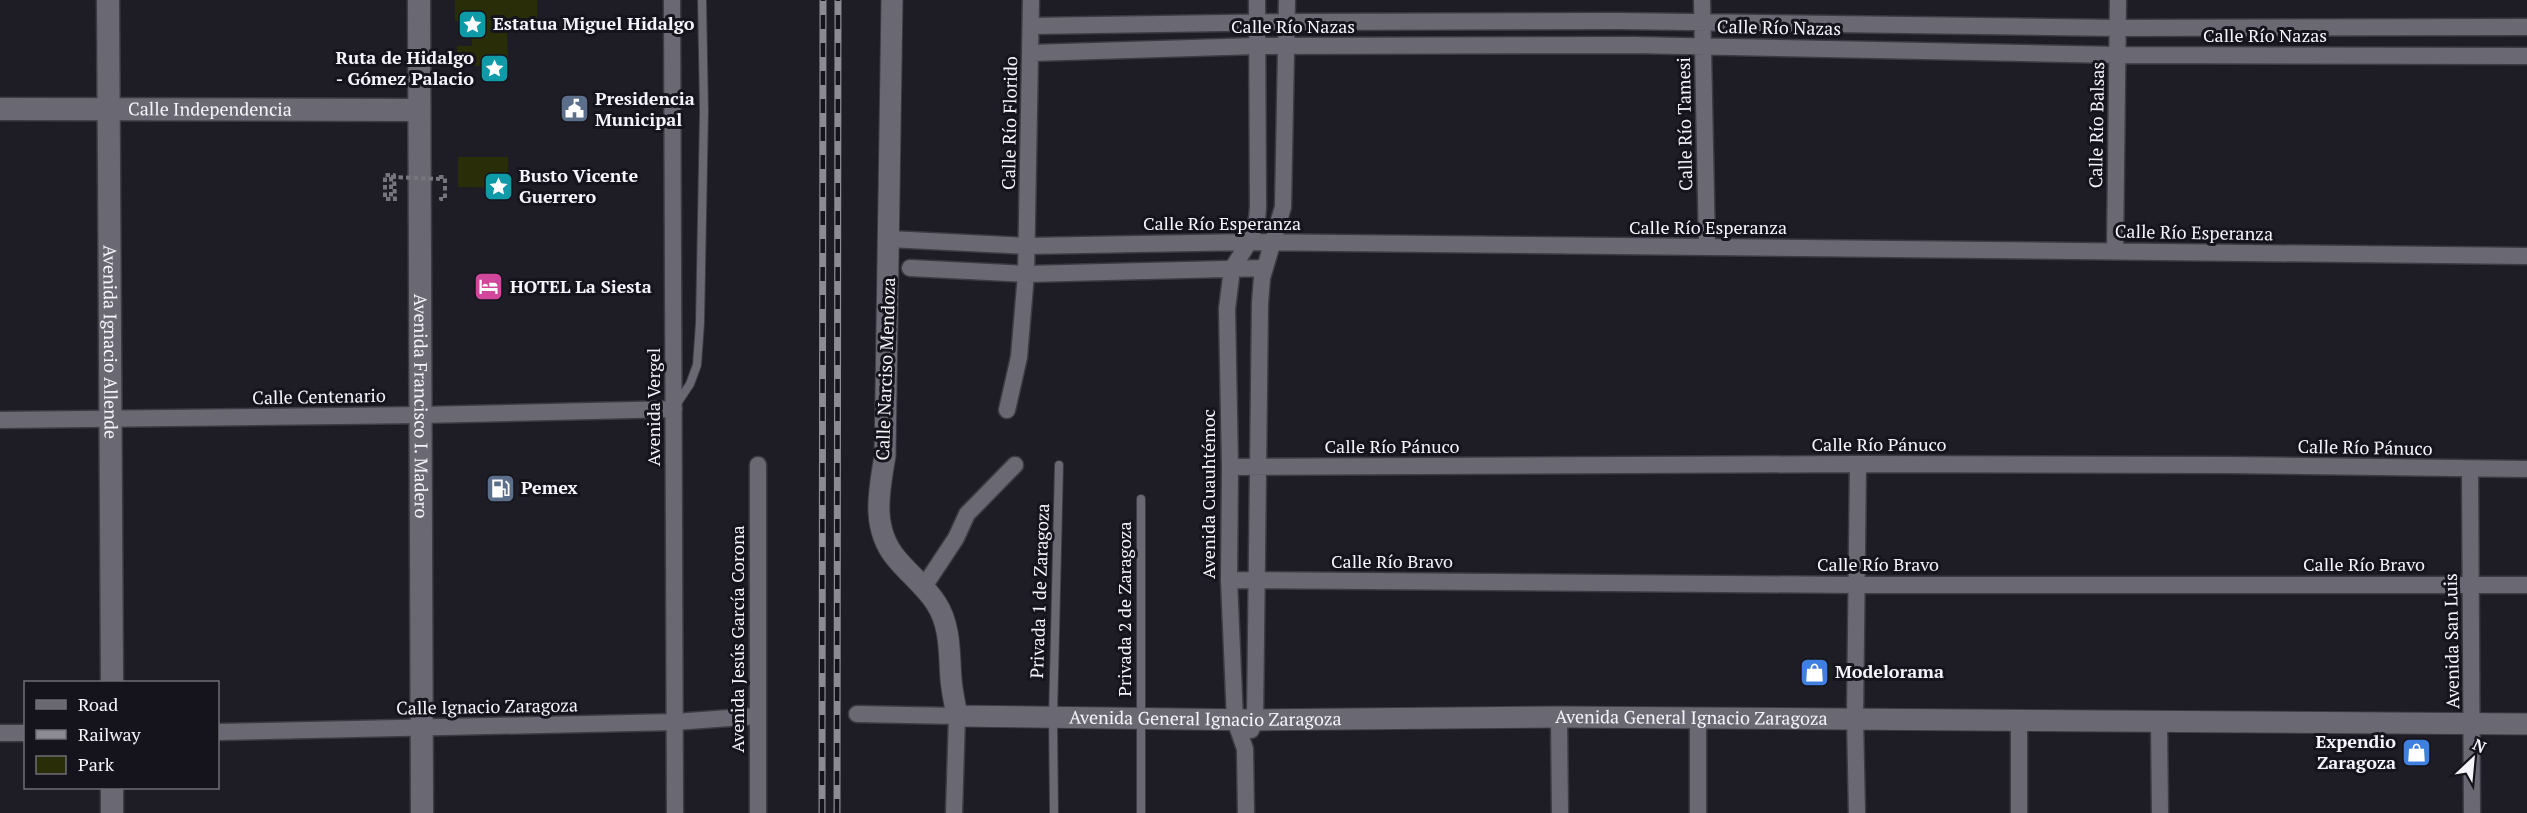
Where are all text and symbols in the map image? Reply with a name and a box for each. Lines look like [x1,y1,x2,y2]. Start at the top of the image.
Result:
place icon: Estatua Miguel Hidalgo [456,8,488,40]
place label: Estatua Miguel Hidalgo [493,11,695,35]
street label: Calle Río Nazas [1231,14,1355,38]
street label: Calle Río Nazas [1717,14,1841,40]
street label: Calle Río Nazas [2203,23,2327,47]
place label: Ruta de Hidalgo - Gómez Palacio [335,45,474,90]
place icon: Ruta de Hidalgo - Gómez Palacio [479,52,511,84]
street label: Calle Río Florido [996,56,1022,190]
street label: Calle Río Tamesi [1671,57,1697,191]
street label: Calle Río Balsas [2083,62,2109,188]
place label: Presidencia Municipal [595,86,695,131]
public building icon: Presidencia Municipal [558,93,590,125]
street label: Calle Independencia [128,96,292,121]
place label: Busto Vicente Guerrero [519,163,639,208]
place icon: Busto Vicente Guerrero [482,170,514,202]
street label: Calle Río Esperanza [1143,211,1301,235]
street label: Calle Río Esperanza [1629,215,1787,239]
street label: Calle Río Esperanza [2115,219,2273,245]
street label: Avenida Ignacio Allende [98,245,124,439]
hotel icon: HOTEL La Siesta [473,271,505,303]
place label: HOTEL La Siesta [510,274,652,298]
street label: Calle Narciso Mendoza [870,277,900,461]
street label: Avenida Francisco I. Madero [409,294,434,518]
street label: Avenida Vergel [641,348,665,466]
street label: Calle Centenario [252,383,386,409]
street label: Avenida Cuauhtémoc [1196,409,1220,579]
street label: Calle Río Pánuco [1811,432,1947,456]
street label: Calle Río Pánuco [1324,434,1460,458]
street label: Calle Río Pánuco [2297,434,2433,460]
fuel station icon: Pemex [484,472,516,504]
place label: Pemex [521,475,578,499]
street label: Privada 1 de Zaragoza [1024,503,1054,679]
street label: Privada 2 de Zaragoza [1112,521,1136,697]
street label: Avenida Jesús García Corona [725,525,749,753]
street label: Calle Río Bravo [1331,549,1453,573]
street label: Calle Río Bravo [1817,552,1939,576]
street label: Calle Río Bravo [2303,552,2425,576]
street label: Avenida San Luis [2438,573,2464,709]
shop icon: Modelorama [1798,656,1830,688]
place label: Modelorama [1835,659,1944,683]
legend [24,681,219,789]
text: Road [78,692,118,716]
street label: Calle Ignacio Zaragoza [396,692,578,720]
street label: Avenida General Ignacio Zaragoza [1555,704,1828,730]
street label: Avenida General Ignacio Zaragoza [1069,705,1342,731]
text: Railway [78,722,142,746]
place label: Expendio Zaragoza [2315,729,2396,774]
north arrow [2443,729,2503,789]
text: N [2469,733,2490,758]
shop icon: Expendio Zaragoza [2401,736,2433,768]
text: Park [78,752,115,776]

